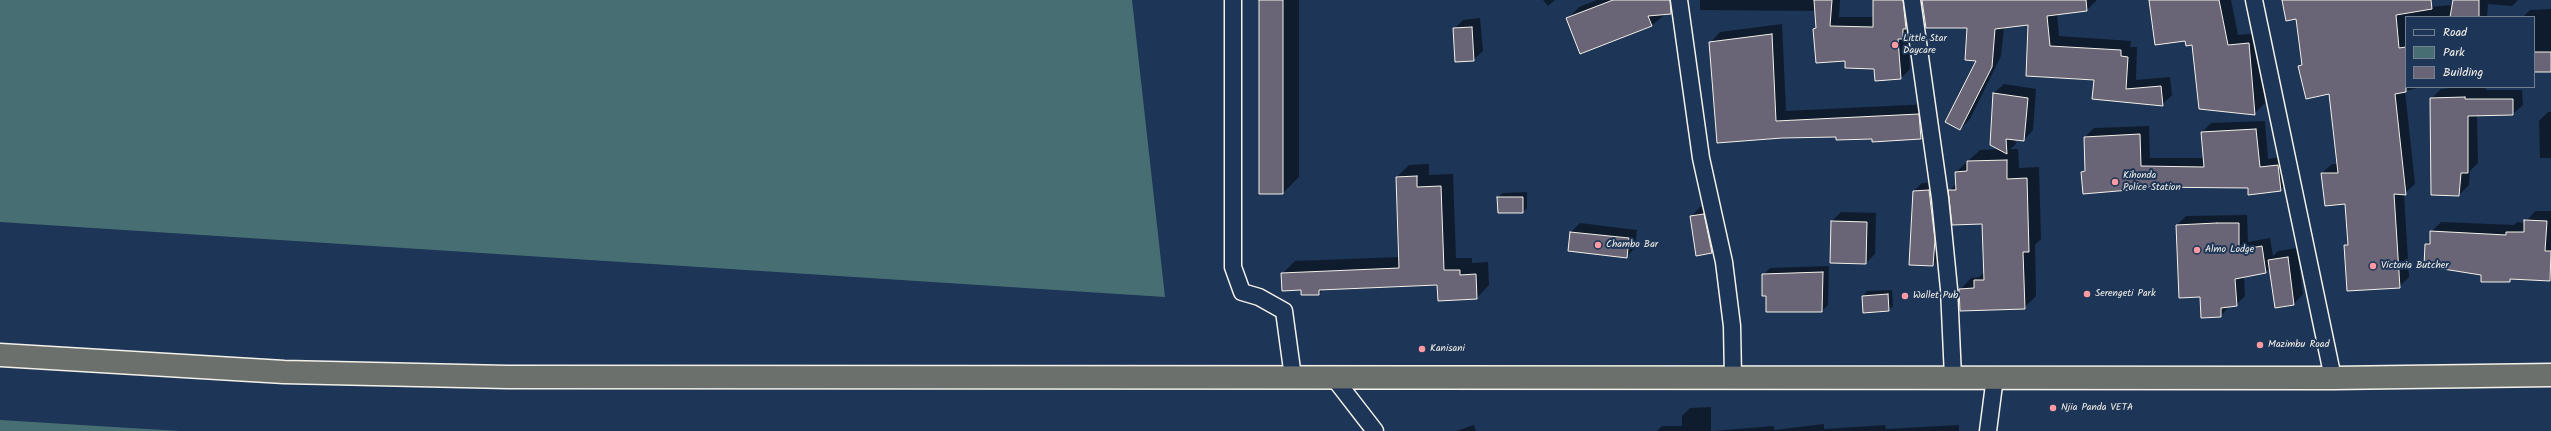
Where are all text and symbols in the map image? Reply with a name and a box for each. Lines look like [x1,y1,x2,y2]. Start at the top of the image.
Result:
legend [2405,16,2535,88]
text: Road [2443,23,2467,42]
place label: Little Star Daycare [1903,33,1947,56]
marker: Little Star Daycare [1890,40,1900,50]
text: Park [2443,43,2465,62]
text: Building [2443,63,2483,82]
place label: Kihonda Police Station [2123,170,2181,194]
marker: Kihonda Police Station [2110,177,2120,187]
place label: Chambo Bar [1606,239,1658,251]
marker: Chambo Bar [1593,240,1603,250]
place label: Almo Lodge [2205,244,2254,256]
marker: Almo Lodge [2192,245,2202,255]
place label: Victoria Butcher [2381,260,2449,272]
marker: Victoria Butcher [2368,261,2378,271]
place label: Serengeti Park [2095,288,2156,300]
marker: Serengeti Park [2082,289,2092,299]
place label: Wallet Pub [1913,290,1958,302]
marker: Wallet Pub [1900,291,1910,301]
place label: Mazimbu Road [2268,339,2329,351]
marker: Mazimbu Road [2255,340,2265,350]
place label: Kanisani [1430,343,1465,355]
marker: Kanisani [1417,344,1427,354]
place label: Njia Panda VETA [2061,402,2133,414]
marker: Njia Panda VETA [2048,403,2058,413]

